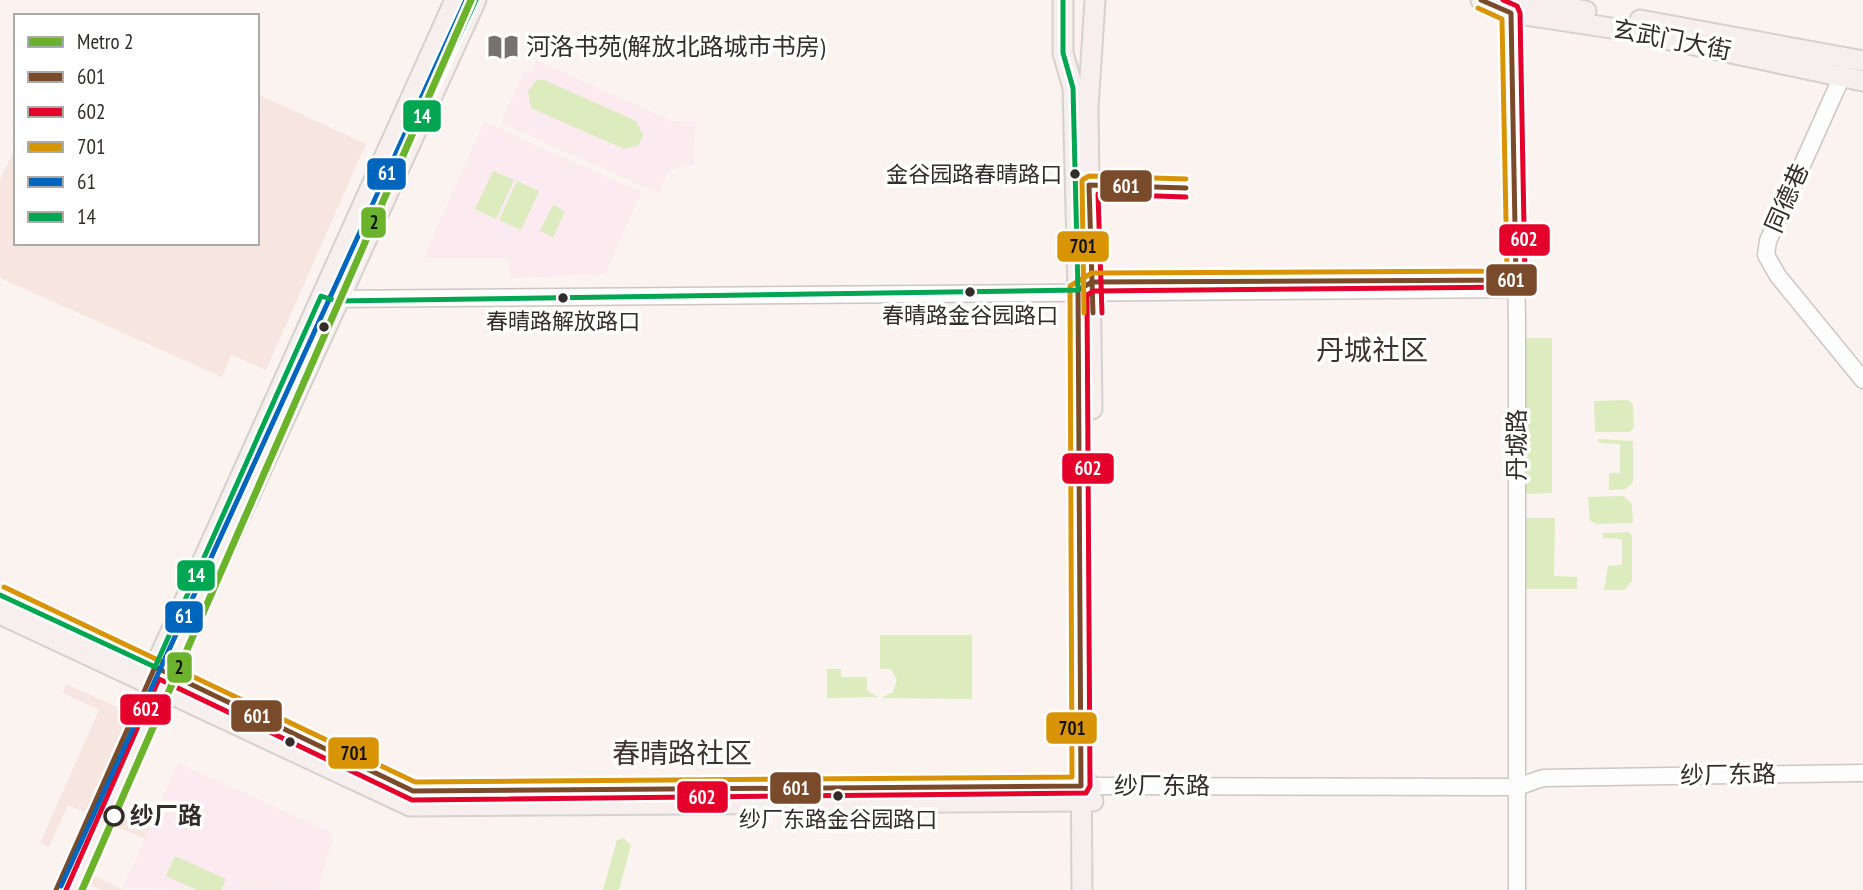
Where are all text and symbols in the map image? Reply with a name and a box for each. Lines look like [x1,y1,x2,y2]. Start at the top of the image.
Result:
street label: 玄武门大街 [1610,13,1734,66]
legend [14,14,259,245]
text: Metro 2 [77,28,134,55]
library icon: 河洛书苑(解放北路城市书房) [486,30,520,64]
place label: 河洛书苑(解放北路城市书房) [526,31,826,62]
text: 601 [77,63,105,90]
text: 602 [77,98,105,125]
line badge: 14 [402,99,442,133]
text: 14 [413,104,431,128]
text: 701 [77,133,105,160]
line badge: 61 [366,157,407,191]
street label: 同德巷 [1758,159,1815,237]
place label: 金谷园路春晴路口 [886,160,1062,188]
text: 61 [378,161,396,185]
marker: 金谷园路春晴路口 [1068,167,1082,181]
text: 61 [77,168,96,195]
line badge: 601 [1099,169,1153,203]
text: 601 [1112,174,1140,198]
text: 14 [77,203,96,230]
line badge: 2 [360,206,387,239]
text: 2 [369,210,379,234]
line badge: 602 [1498,223,1551,257]
text: 602 [1510,227,1538,251]
line badge: 701 [1056,230,1110,263]
text: 701 [1069,234,1097,258]
line badge: 601 [1485,263,1538,297]
text: 601 [1497,268,1525,292]
marker: 春晴路金谷园路口 [963,285,977,299]
marker: 春晴路解放路口 [556,291,570,305]
place label: 春晴路金谷园路口 [882,301,1058,329]
place label: 春晴路解放路口 [486,307,640,335]
unlabelled marker [317,320,331,334]
district label: 丹城社区 [1316,331,1428,368]
street label: 丹城路 [1501,409,1532,481]
line badge: 602 [1061,452,1115,485]
text: 602 [1074,456,1102,480]
line badge: 14 [176,559,216,592]
text: 14 [187,563,205,587]
line badge: 61 [164,600,204,634]
text: 61 [175,604,193,628]
line badge: 2 [166,651,193,684]
text: 2 [174,655,184,679]
line badge: 602 [119,693,172,726]
text: 602 [132,697,160,721]
line badge: 601 [230,699,283,733]
text: 601 [243,704,271,728]
line badge: 701 [1045,711,1098,745]
text: 701 [1058,716,1086,740]
district label: 春晴路社区 [612,734,752,771]
unlabelled marker [283,735,297,749]
line badge: 701 [327,736,380,770]
text: 701 [340,741,368,765]
street label: 纱厂东路 [1680,758,1776,791]
street label: 纱厂东路 [1114,770,1210,801]
line badge: 601 [769,771,822,805]
text: 601 [782,776,810,800]
line badge: 602 [676,780,729,814]
text: 602 [688,785,716,809]
marker: 纱厂东路金谷园路口 [831,789,845,803]
place label: 纱厂路 [130,800,202,831]
place label: 纱厂东路金谷园路口 [739,805,937,833]
marker: 纱厂路 [104,806,124,826]

